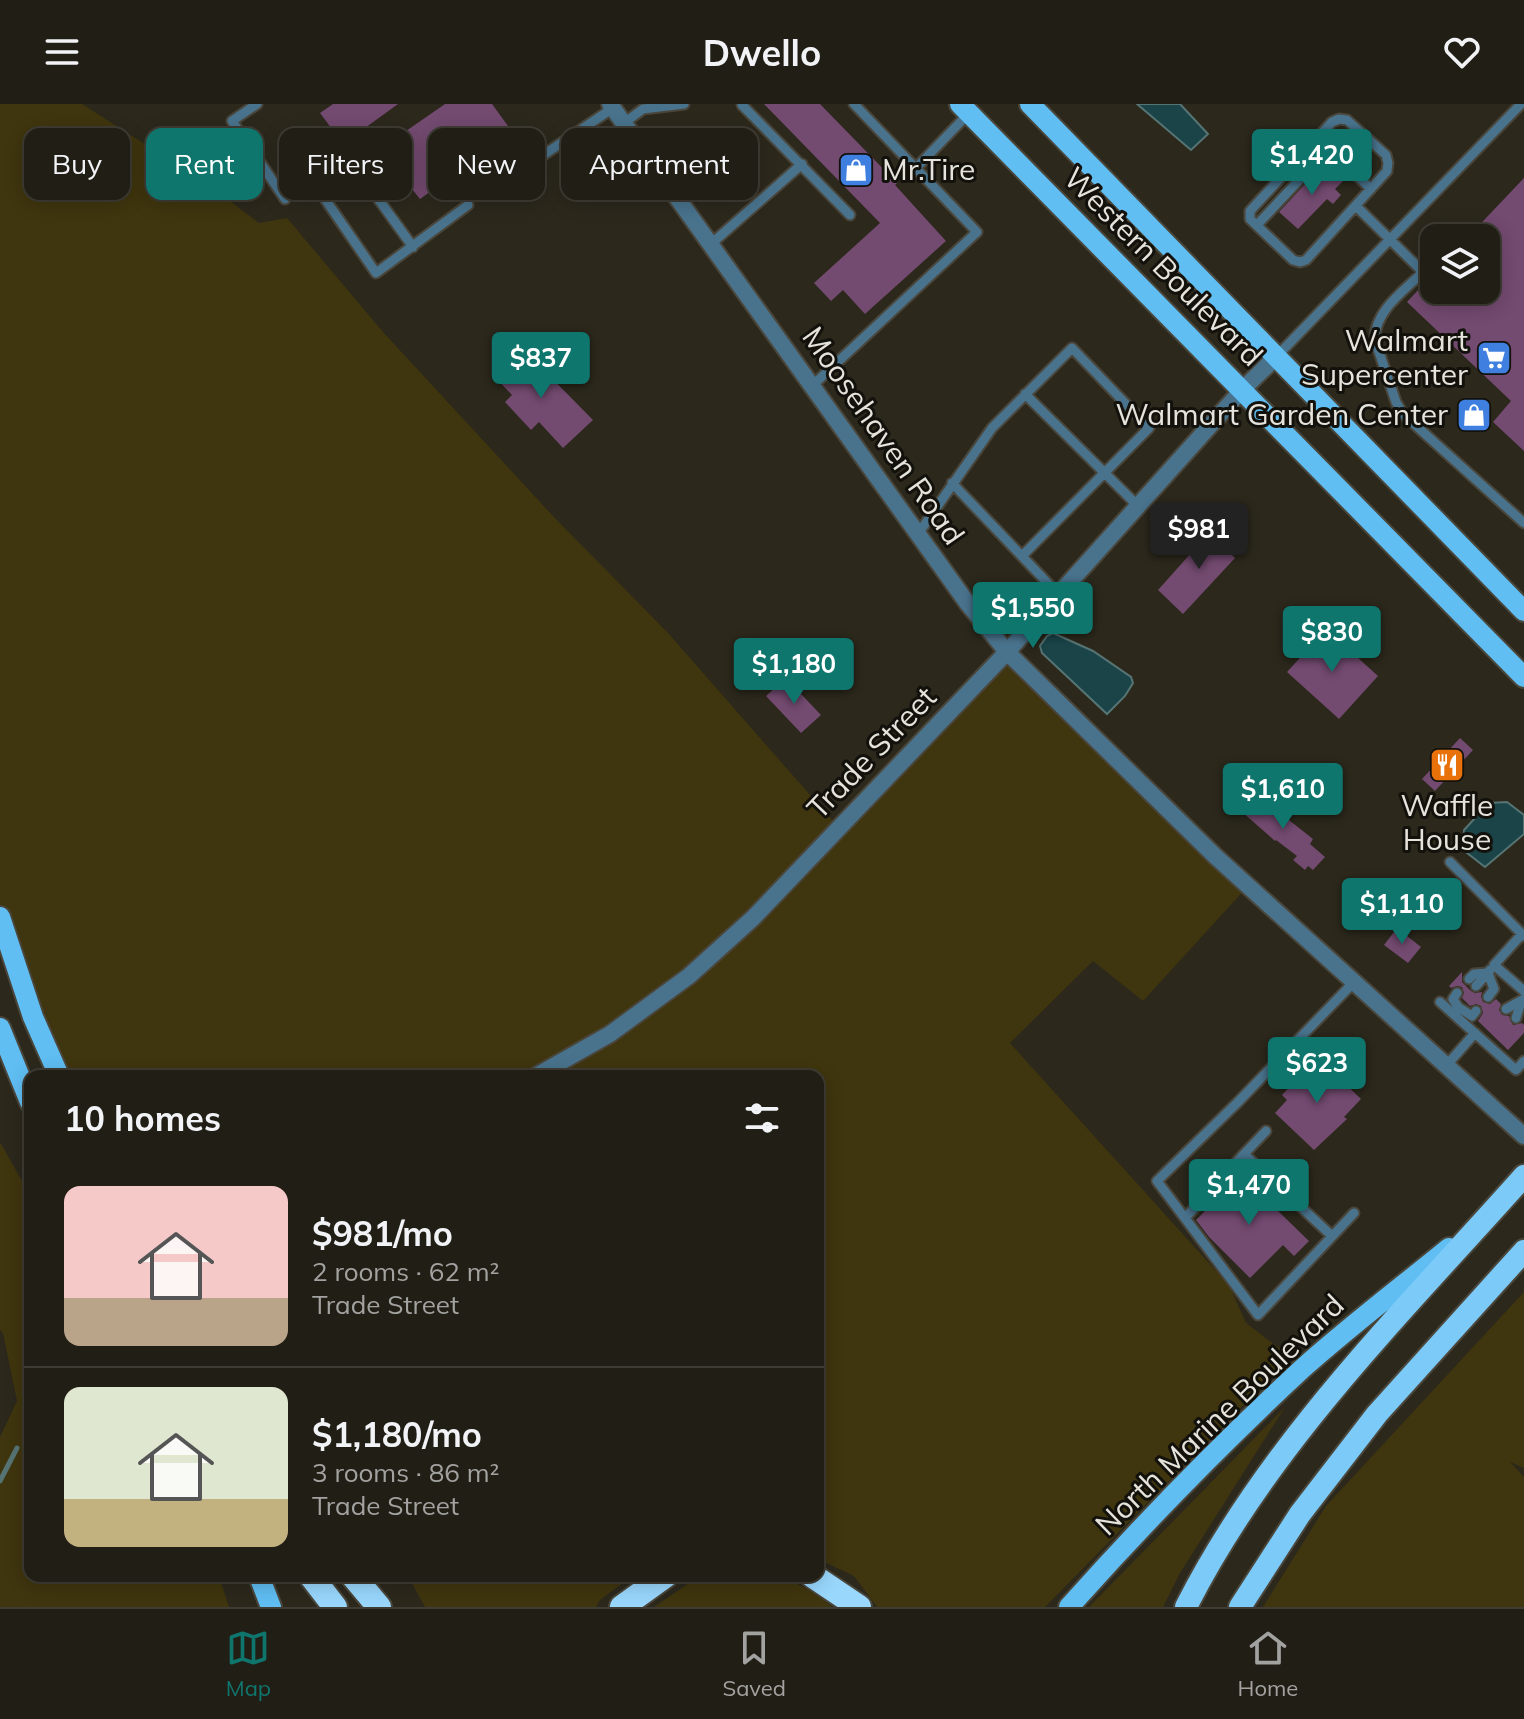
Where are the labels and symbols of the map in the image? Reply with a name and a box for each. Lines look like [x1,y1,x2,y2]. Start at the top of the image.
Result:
pin: $1,420 [1247,129,1377,197]
place label: Mr.Tire [882,150,975,188]
shop icon: Mr.Tire [837,151,875,189]
street label: Western Boulevard [1056,159,1271,374]
street label: Moosehaven Road [794,319,973,552]
place label: Walmart Supercenter [1301,321,1468,393]
pin: $837 [494,332,588,400]
supermarket icon: Walmart Supercenter [1475,339,1513,377]
place label: Walmart Garden Center [1116,395,1448,433]
shop icon: Walmart Garden Center [1455,396,1493,434]
pin: $981 [1152,503,1246,571]
pin: $1,550 [968,582,1098,650]
pin: $830 [1285,606,1379,674]
pin: $1,180 [729,638,859,706]
street label: Trade Street [799,678,944,827]
restaurant icon: Waffle House [1428,746,1466,784]
pin: $1,610 [1218,763,1348,831]
place label: Waffle House [1401,786,1493,858]
pin: $1,110 [1337,878,1467,946]
pin: $623 [1270,1037,1364,1105]
pin: $1,470 [1184,1159,1314,1227]
street label: North Marine Boulevard [1087,1286,1352,1543]

